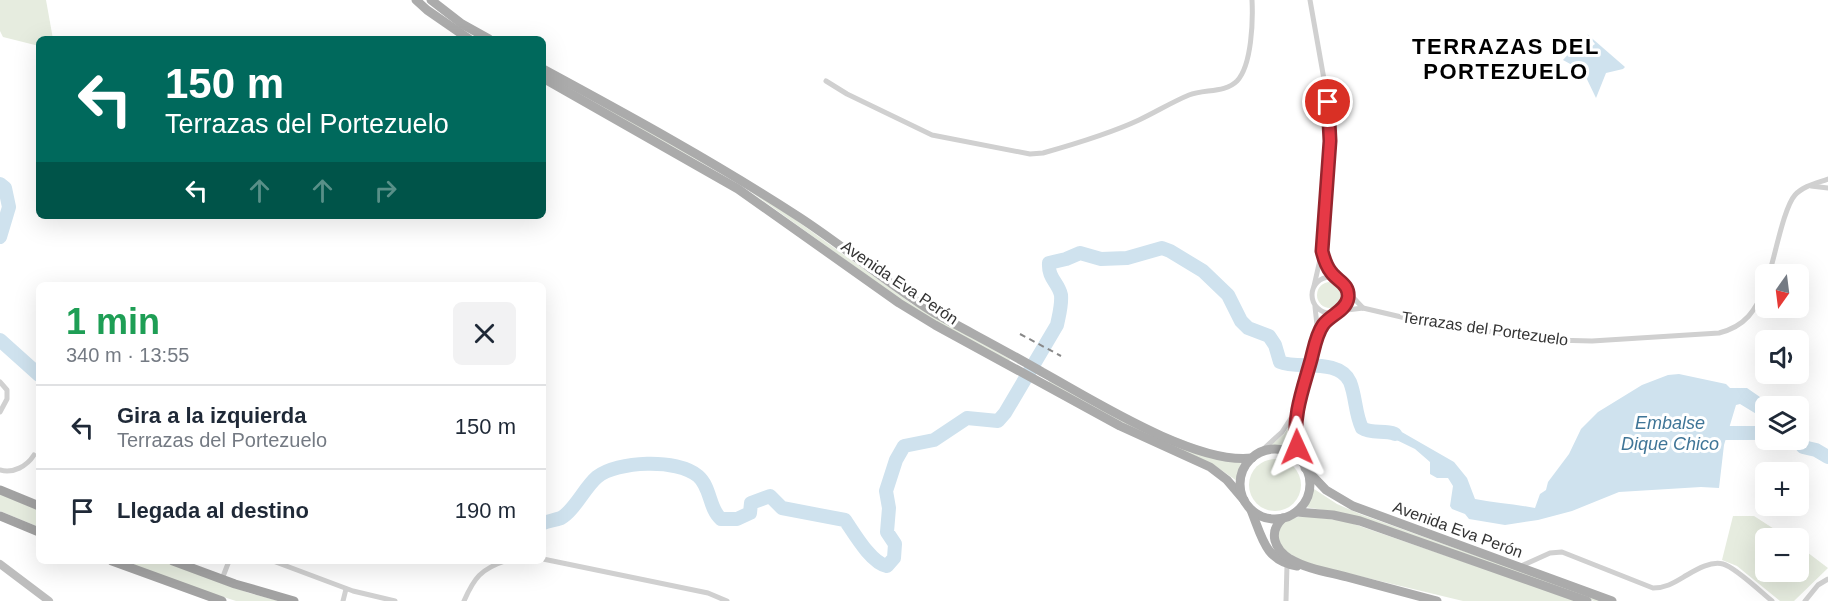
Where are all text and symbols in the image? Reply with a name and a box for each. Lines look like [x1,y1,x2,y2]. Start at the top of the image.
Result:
district label: TERRAZAS DEL PORTEZUELO [1412,34,1600,84]
icon: left [66,60,144,138]
text: 150 m [165,60,284,107]
pin [1302,76,1353,127]
icon: arrive [1311,85,1344,118]
text: Terrazas del Portezuelo [165,109,449,139]
icon: left [180,174,213,207]
icon: ahead [243,174,276,207]
icon: ahead [306,174,339,207]
icon: right [369,174,402,207]
street label: Avenida Eva Perón [838,237,961,328]
north arrow [1755,264,1809,318]
map controls [1755,264,1809,582]
text: 1 min [66,301,160,342]
button: close [453,302,516,365]
street label: Terrazas del Portezuelo [1401,308,1569,349]
button: sound [1755,330,1809,384]
text: 340 m · 13:55 [66,344,189,366]
button: layers [1755,396,1809,450]
text: Gira a la izquierda [117,403,307,428]
icon: left [66,411,99,444]
water label: Embalse Dique Chico [1621,413,1719,454]
text: 150 m [455,414,516,439]
position arrow [1265,415,1329,479]
text: Terrazas del Portezuelo [117,429,327,451]
button: + [1755,462,1809,516]
icon: arrive [66,495,99,528]
text: Llegada al destino [117,498,309,523]
text: 190 m [455,498,516,523]
street label: Avenida Eva Perón [1391,498,1525,561]
button: − [1755,528,1809,582]

